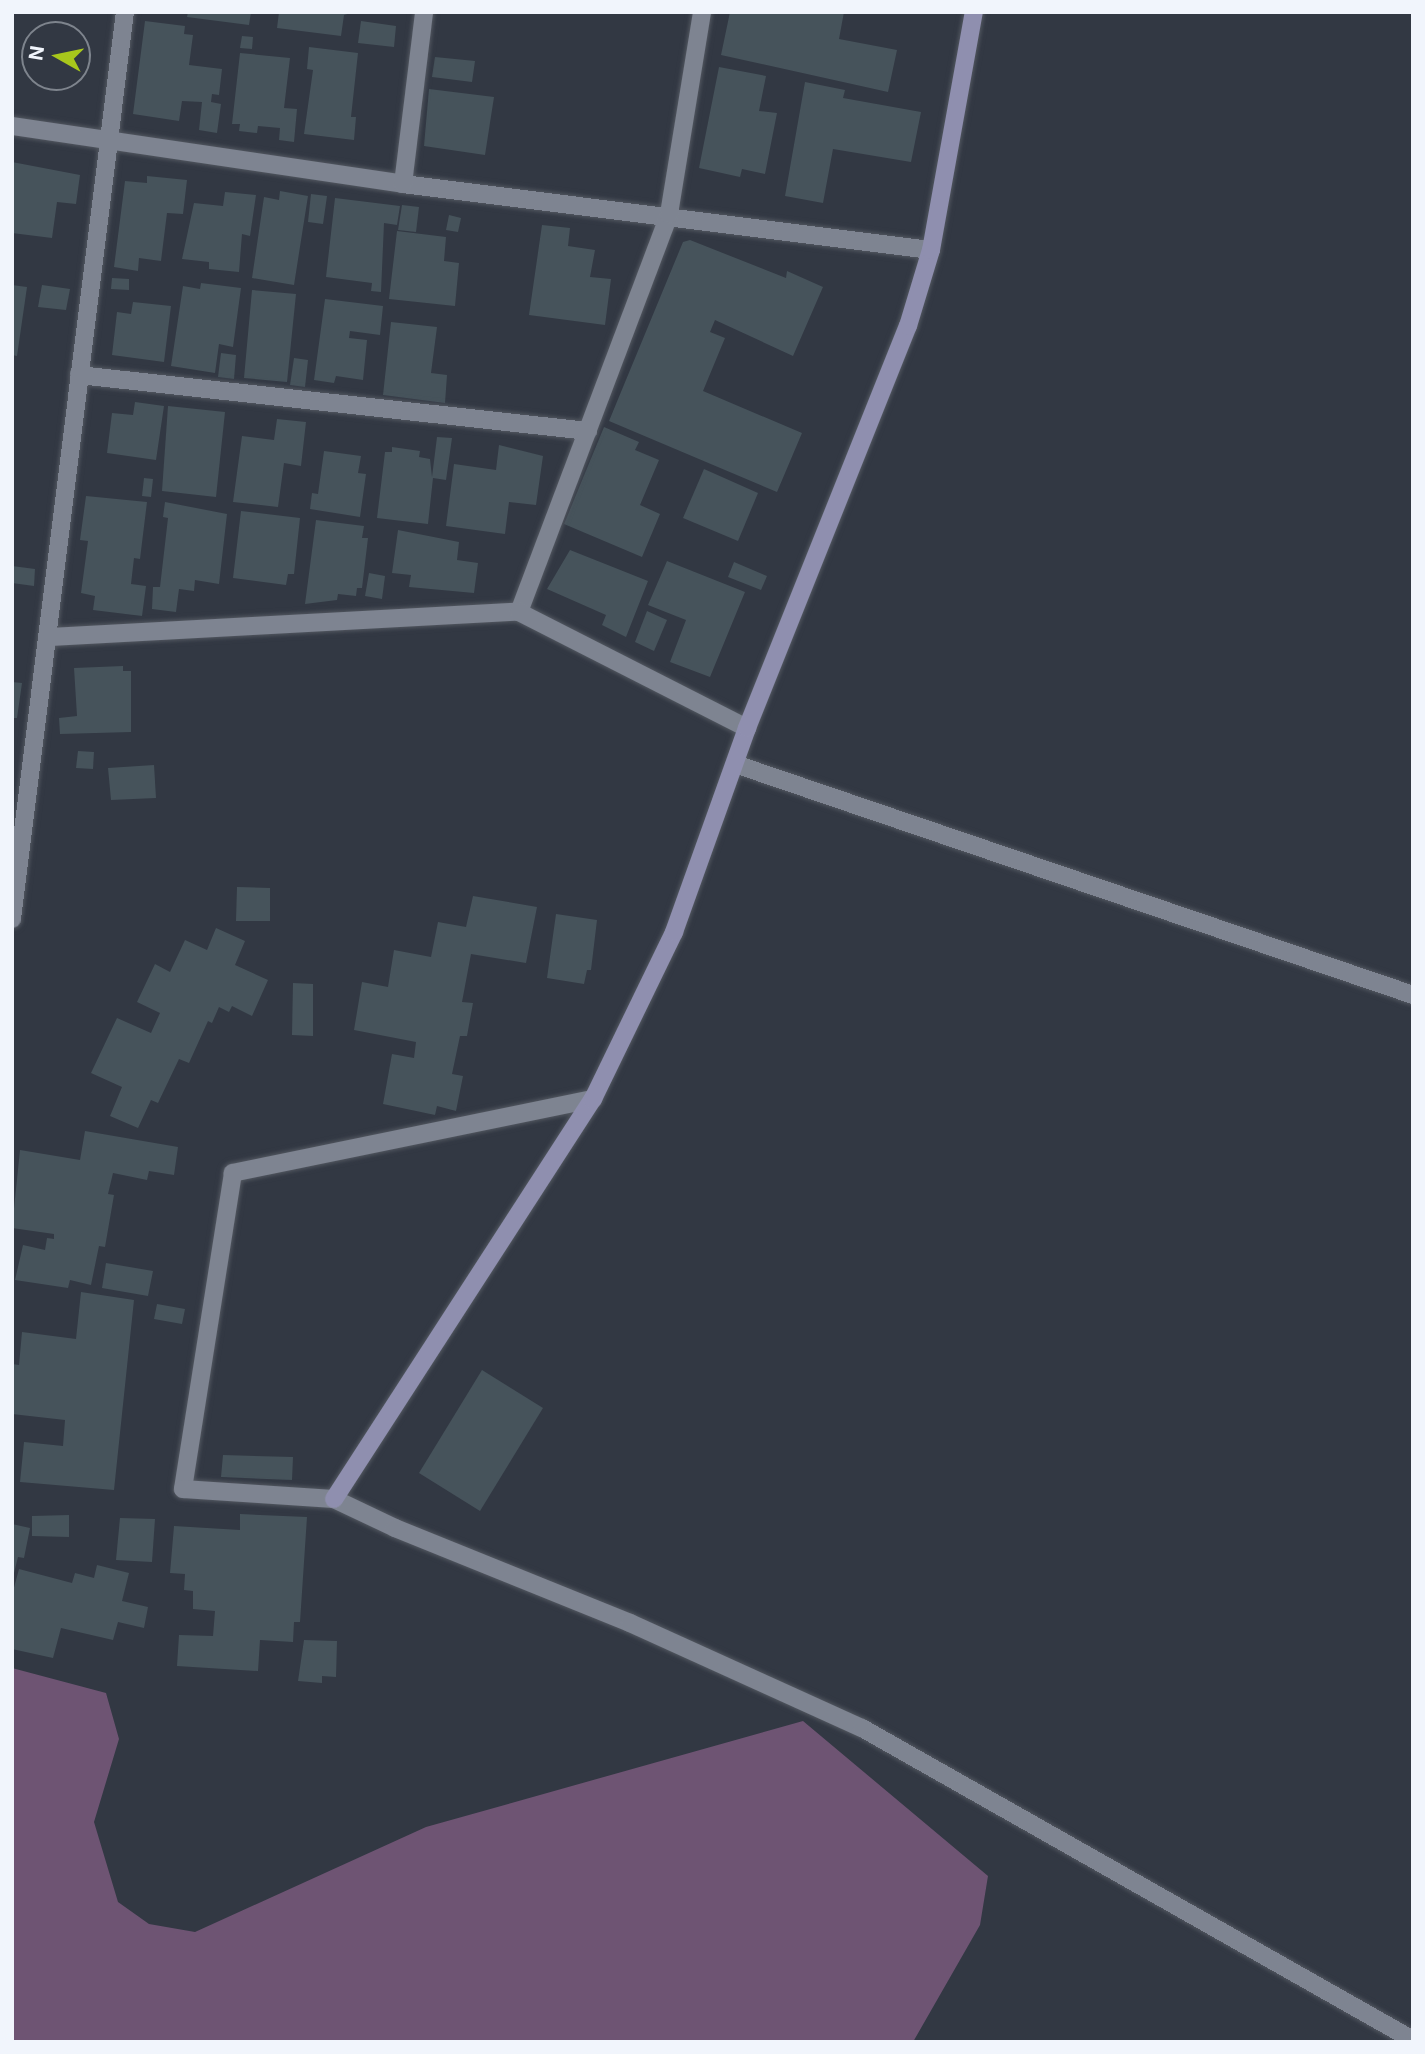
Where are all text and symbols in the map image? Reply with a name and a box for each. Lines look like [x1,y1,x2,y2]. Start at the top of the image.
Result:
north arrow [21,21,91,91]
text: N [24,44,49,62]

